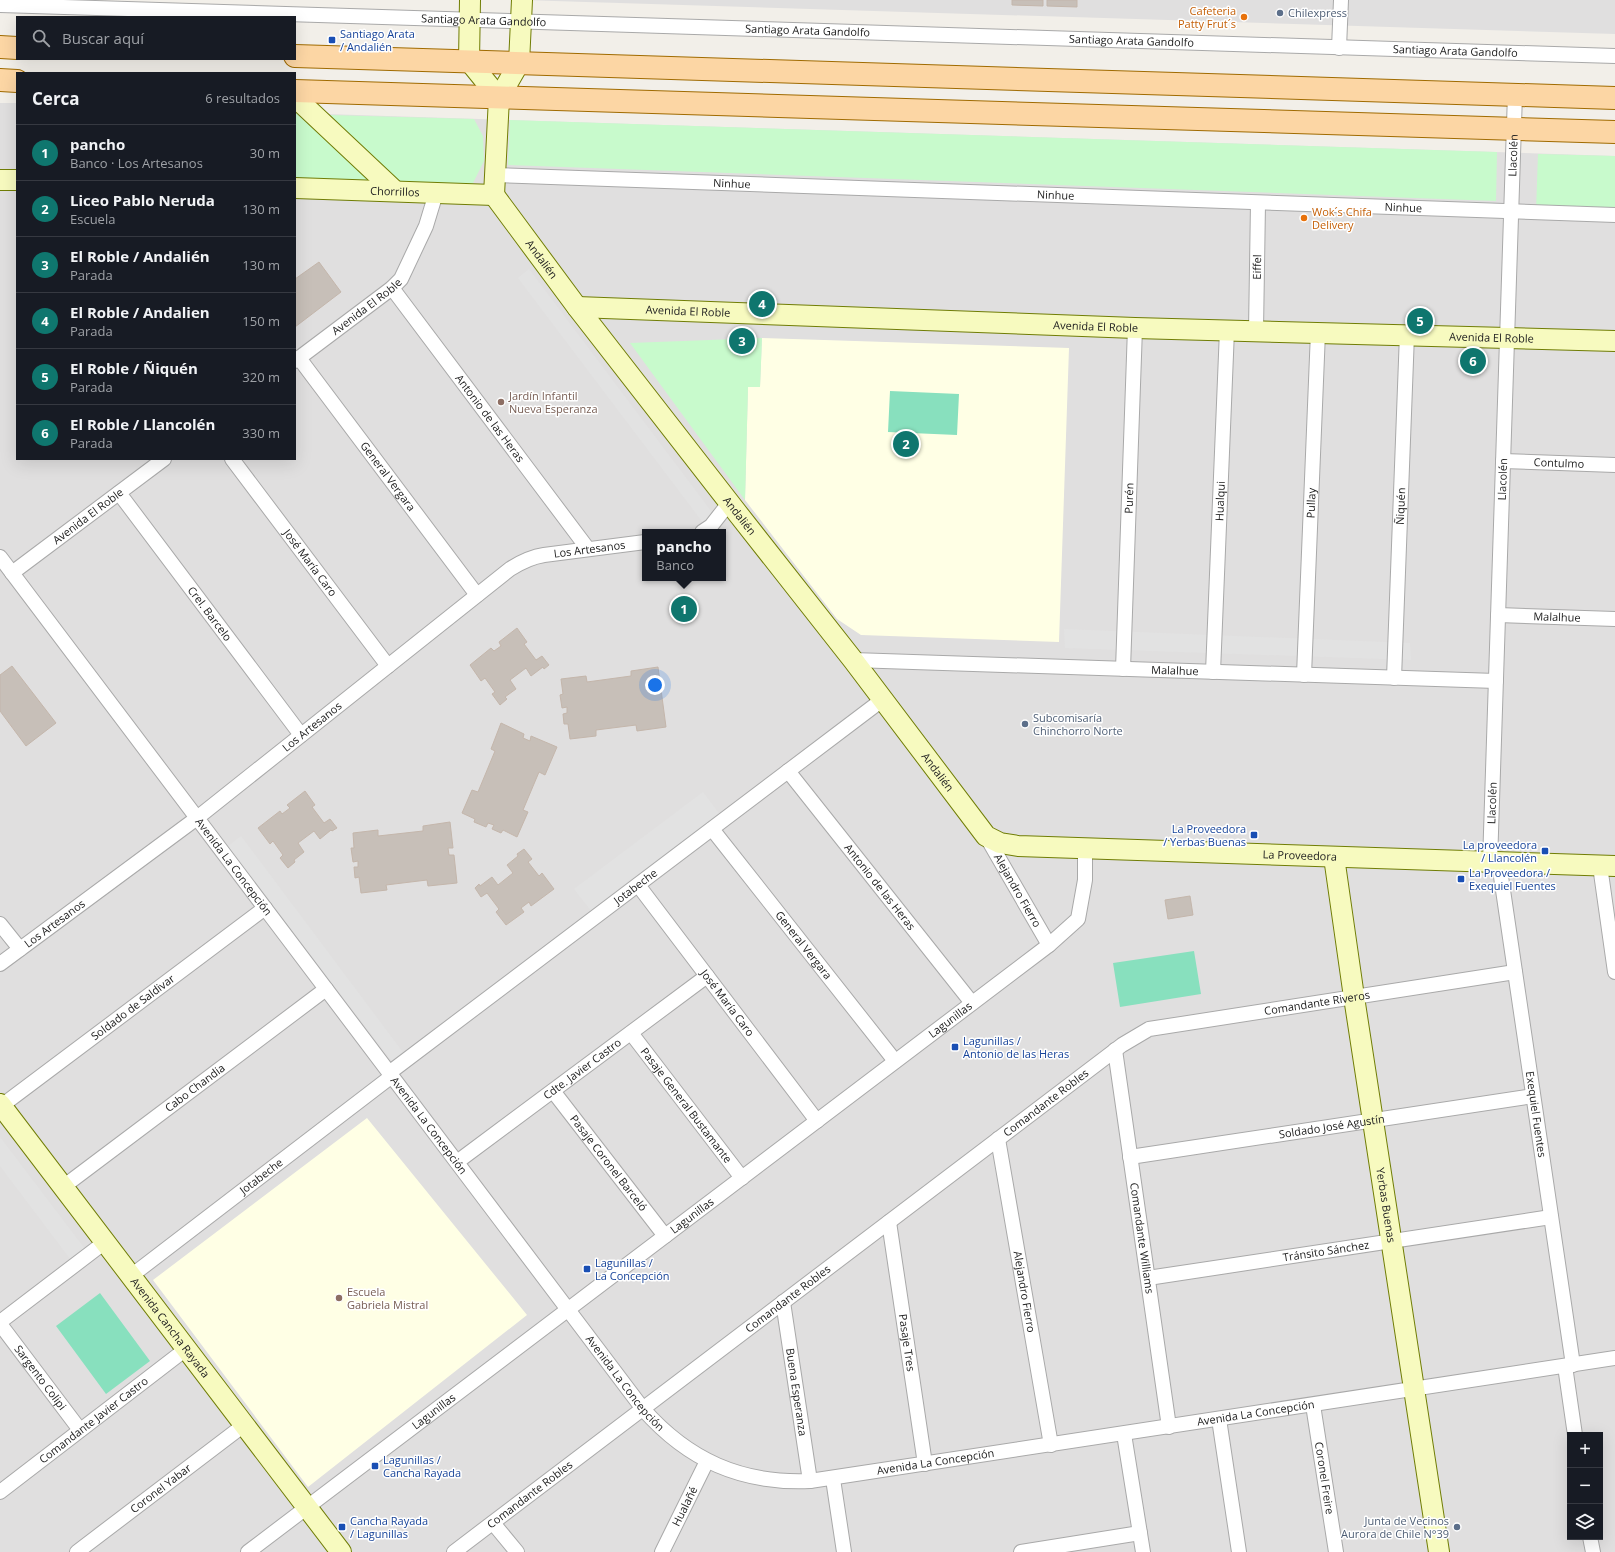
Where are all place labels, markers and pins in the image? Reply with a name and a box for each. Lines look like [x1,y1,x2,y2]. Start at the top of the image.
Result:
place label: Cafeteria Patty Frut´s [1178,3,1236,31]
place label: Chilexpress [1288,5,1347,20]
marker: Chilexpress [1275,8,1285,18]
marker: Cafeteria Patty Frut´s [1239,12,1249,22]
place label: Santiago Arata / Andalién [340,26,415,54]
marker: Santiago Arata / Andalién [327,35,337,45]
place label: Wok´s Chifa Delivery [1312,204,1372,232]
marker: Wok´s Chifa Delivery [1299,213,1309,223]
pin: 4 [749,289,775,319]
pin: 5 [1407,306,1433,336]
pin: 3 [729,326,755,356]
pin: 6 [1460,346,1486,376]
place label: Jardín Infantil Nueva Esperanza [508,388,598,416]
marker: Jardín Infantil Nueva Esperanza [496,397,506,407]
pin: 2 [893,429,919,459]
pin: 1 [671,594,697,624]
place label: Subcomisaría Chinchorro Norte [1033,710,1123,738]
marker: Subcomisaría Chinchorro Norte [1020,719,1030,729]
place label: La Proveedora / Yerbas Buenas [1163,821,1246,849]
marker: La Proveedora / Yerbas Buenas [1249,830,1259,840]
place label: La proveedora / Llancolén [1463,837,1537,865]
marker: La proveedora / Llancolén [1540,846,1550,856]
place label: La Proveedora / Exequiel Fuentes [1469,865,1556,893]
marker: La Proveedora / Exequiel Fuentes [1456,874,1466,884]
place label: Lagunillas / Antonio de las Heras [963,1033,1069,1061]
marker: Lagunillas / Antonio de las Heras [950,1042,960,1052]
place label: Lagunillas / La Concepción [595,1255,670,1283]
marker: Lagunillas / La Concepción [582,1264,592,1274]
place label: Escuela Gabriela Mistral [347,1284,428,1312]
marker: Escuela Gabriela Mistral [334,1293,344,1303]
place label: Lagunillas / Cancha Rayada [383,1452,461,1480]
marker: Lagunillas / Cancha Rayada [370,1461,380,1471]
place label: Cancha Rayada / Lagunillas [350,1513,428,1541]
place label: Junta de Vecinos Aurora de Chile N°39 [1341,1513,1449,1541]
marker: Cancha Rayada / Lagunillas [337,1522,347,1532]
marker: Junta de Vecinos Aurora de Chile N°39 [1452,1522,1462,1532]

